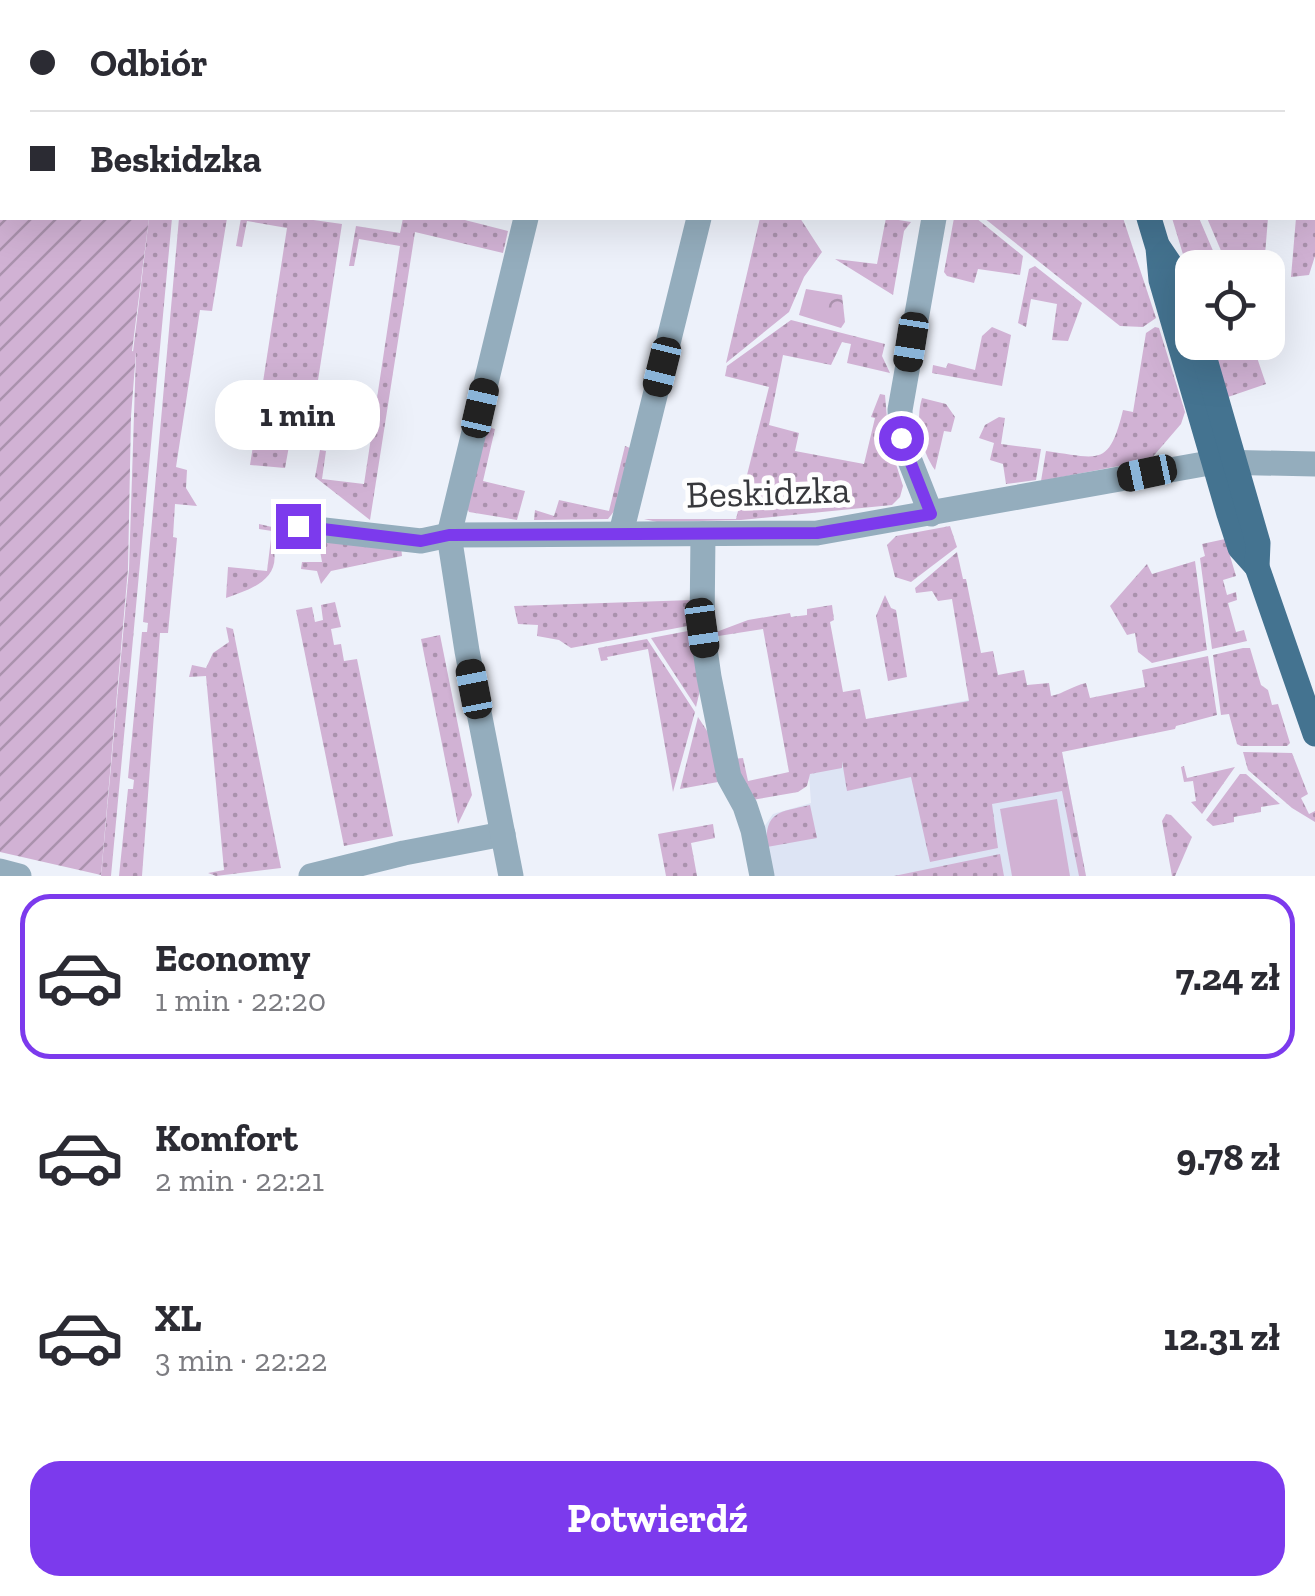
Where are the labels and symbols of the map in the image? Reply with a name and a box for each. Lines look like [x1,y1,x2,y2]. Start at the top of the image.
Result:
car [891,310,931,374]
car [640,334,684,400]
car [459,375,501,441]
callout: 1 min [216,381,380,451]
route start [879,416,924,461]
car [1115,452,1179,494]
street label: Beskidzka [685,466,851,518]
route end [276,504,321,549]
car [683,596,721,660]
car [454,657,494,721]

